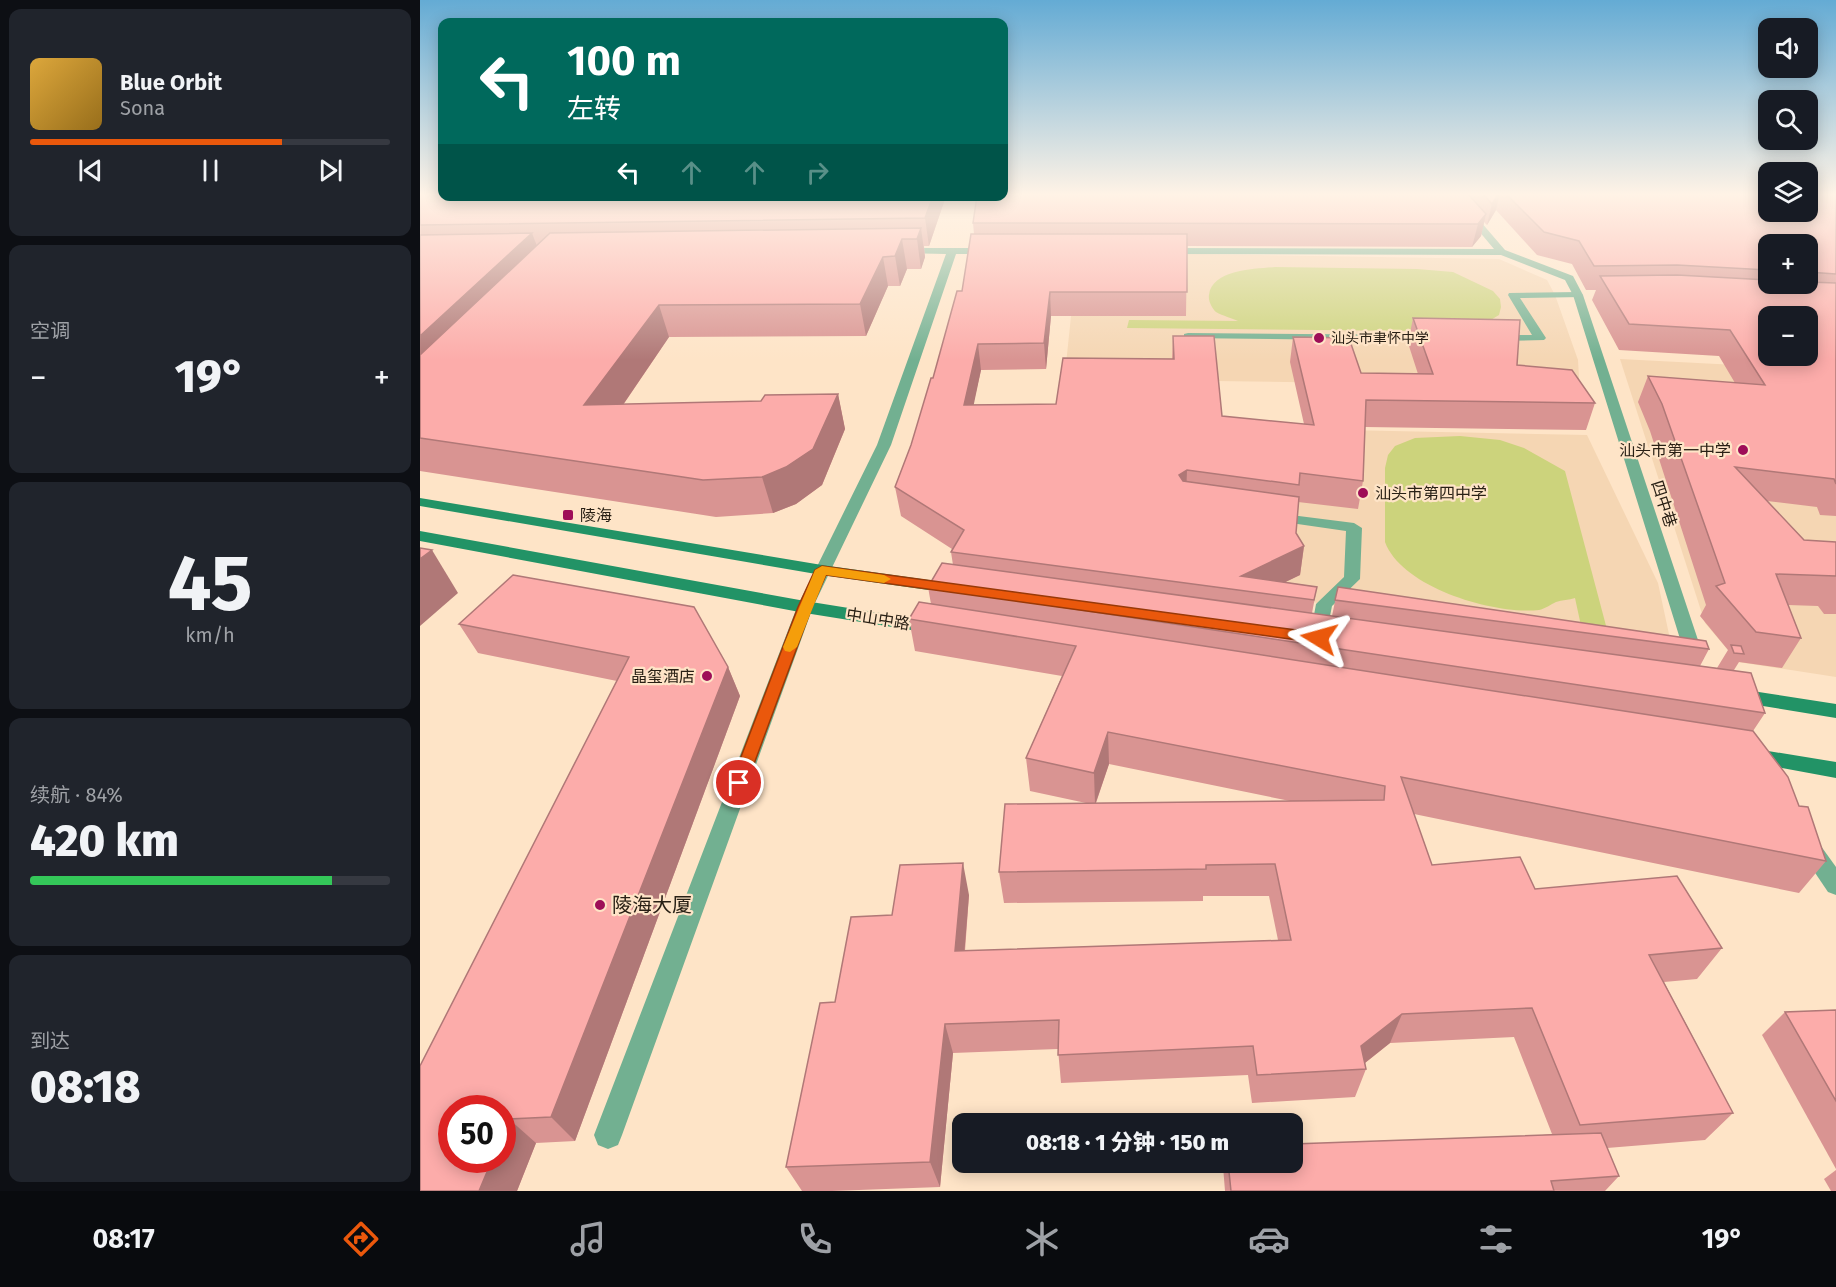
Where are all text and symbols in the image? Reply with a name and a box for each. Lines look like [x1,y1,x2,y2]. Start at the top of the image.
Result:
map controls [1758,18,1818,366]
button: sound [1758,18,1818,78]
text: 100 m [567,36,681,86]
icon: left [468,42,546,120]
text: Blue Orbit [120,69,222,96]
button: search [1758,90,1818,150]
text: 左转 [567,93,621,125]
text: Sona [120,96,165,120]
icon: previous [74,154,107,187]
icon: pause [194,154,227,187]
icon: next [314,154,347,187]
icon: left [612,156,645,189]
icon: ahead [675,156,708,189]
icon: ahead [738,156,771,189]
icon: right [801,156,834,189]
button: layers [1758,162,1818,222]
button: + [1758,234,1818,294]
button: − [1758,306,1818,366]
text: 空调 [30,319,70,343]
place label: 汕头市聿怀中学 [1331,330,1429,347]
marker: 汕头市聿怀中学 [1312,331,1326,345]
text: 19° [175,350,245,404]
text: − [30,358,47,398]
text: + [374,358,390,398]
place label: 汕头市第一中学 [1619,441,1731,460]
marker: 汕头市第一中学 [1736,443,1750,457]
street label: 四中巷 [1648,478,1680,530]
place label: 汕头市第四中学 [1375,484,1487,503]
marker: 汕头市第四中学 [1356,486,1370,500]
place label: 陵海 [580,506,612,525]
marker: 陵海 [561,508,575,522]
text: 45 [167,537,253,631]
street label: 中山中路 [845,605,911,633]
position arrow [1287,606,1351,670]
text: km/h [185,623,235,647]
place label: 晶玺酒店 [631,667,695,686]
marker: 晶玺酒店 [700,669,714,683]
pin [713,757,764,808]
icon: arrive [722,766,755,799]
text: 续航 · 84% [30,783,123,807]
text: 420 km [30,814,179,868]
place label: 陵海大厦 [612,893,692,917]
marker: 陵海大厦 [593,898,607,912]
text: 到达 [30,1029,70,1053]
text: 08:18 [30,1060,140,1114]
speed limit sign: 50 [438,1095,516,1173]
text: 08:18 · 1 分钟 · 150 m [1026,1129,1229,1156]
icon: directions [340,1218,382,1260]
icon: music [567,1218,609,1260]
icon: phone [794,1218,836,1260]
icon: climate [1021,1218,1063,1260]
icon: car [1248,1218,1290,1260]
icon: filters [1475,1218,1517,1260]
text: 08:17 [93,1223,155,1255]
text: 19° [1702,1223,1743,1255]

